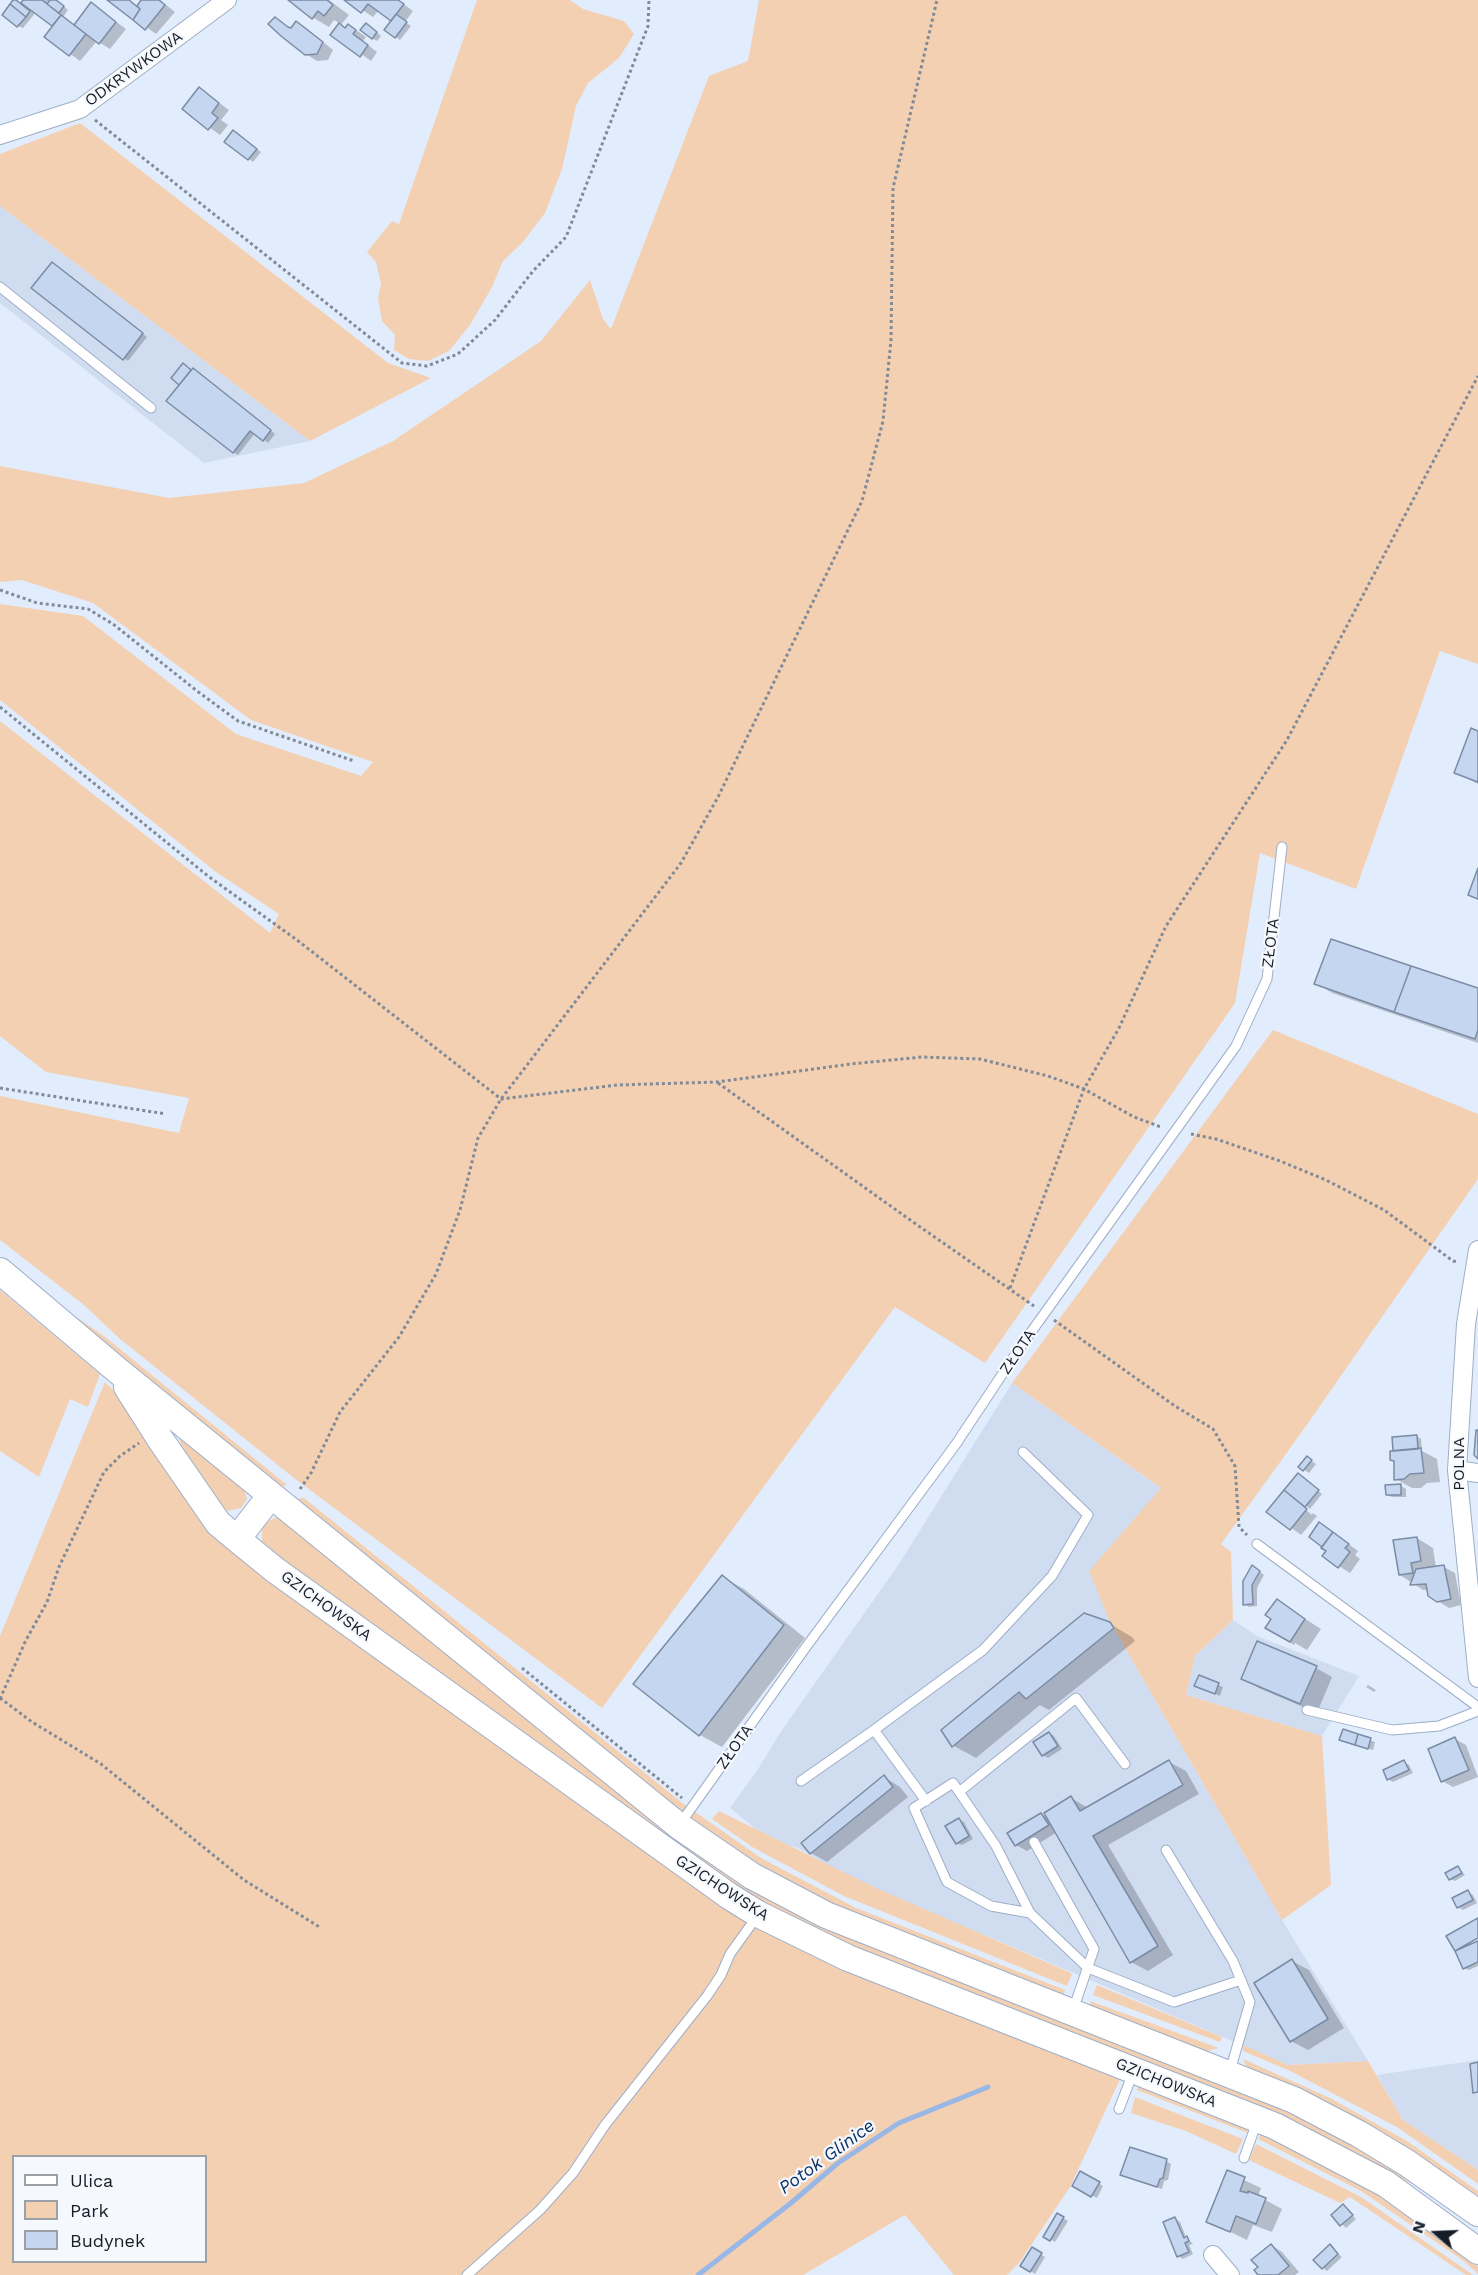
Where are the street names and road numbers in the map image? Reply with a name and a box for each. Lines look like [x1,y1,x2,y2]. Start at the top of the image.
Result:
street label: ODKRYWKOWA [81,27,187,111]
street label: ZŁOTA [1258,917,1284,969]
street label: ZŁOTA [996,1326,1040,1378]
street label: POLNA [1449,1437,1469,1491]
street label: GZICHOWSKA [277,1567,375,1645]
street label: ZŁOTA [713,1721,757,1773]
street label: GZICHOWSKA [672,1851,772,1925]
street label: GZICHOWSKA [1113,2054,1219,2112]

